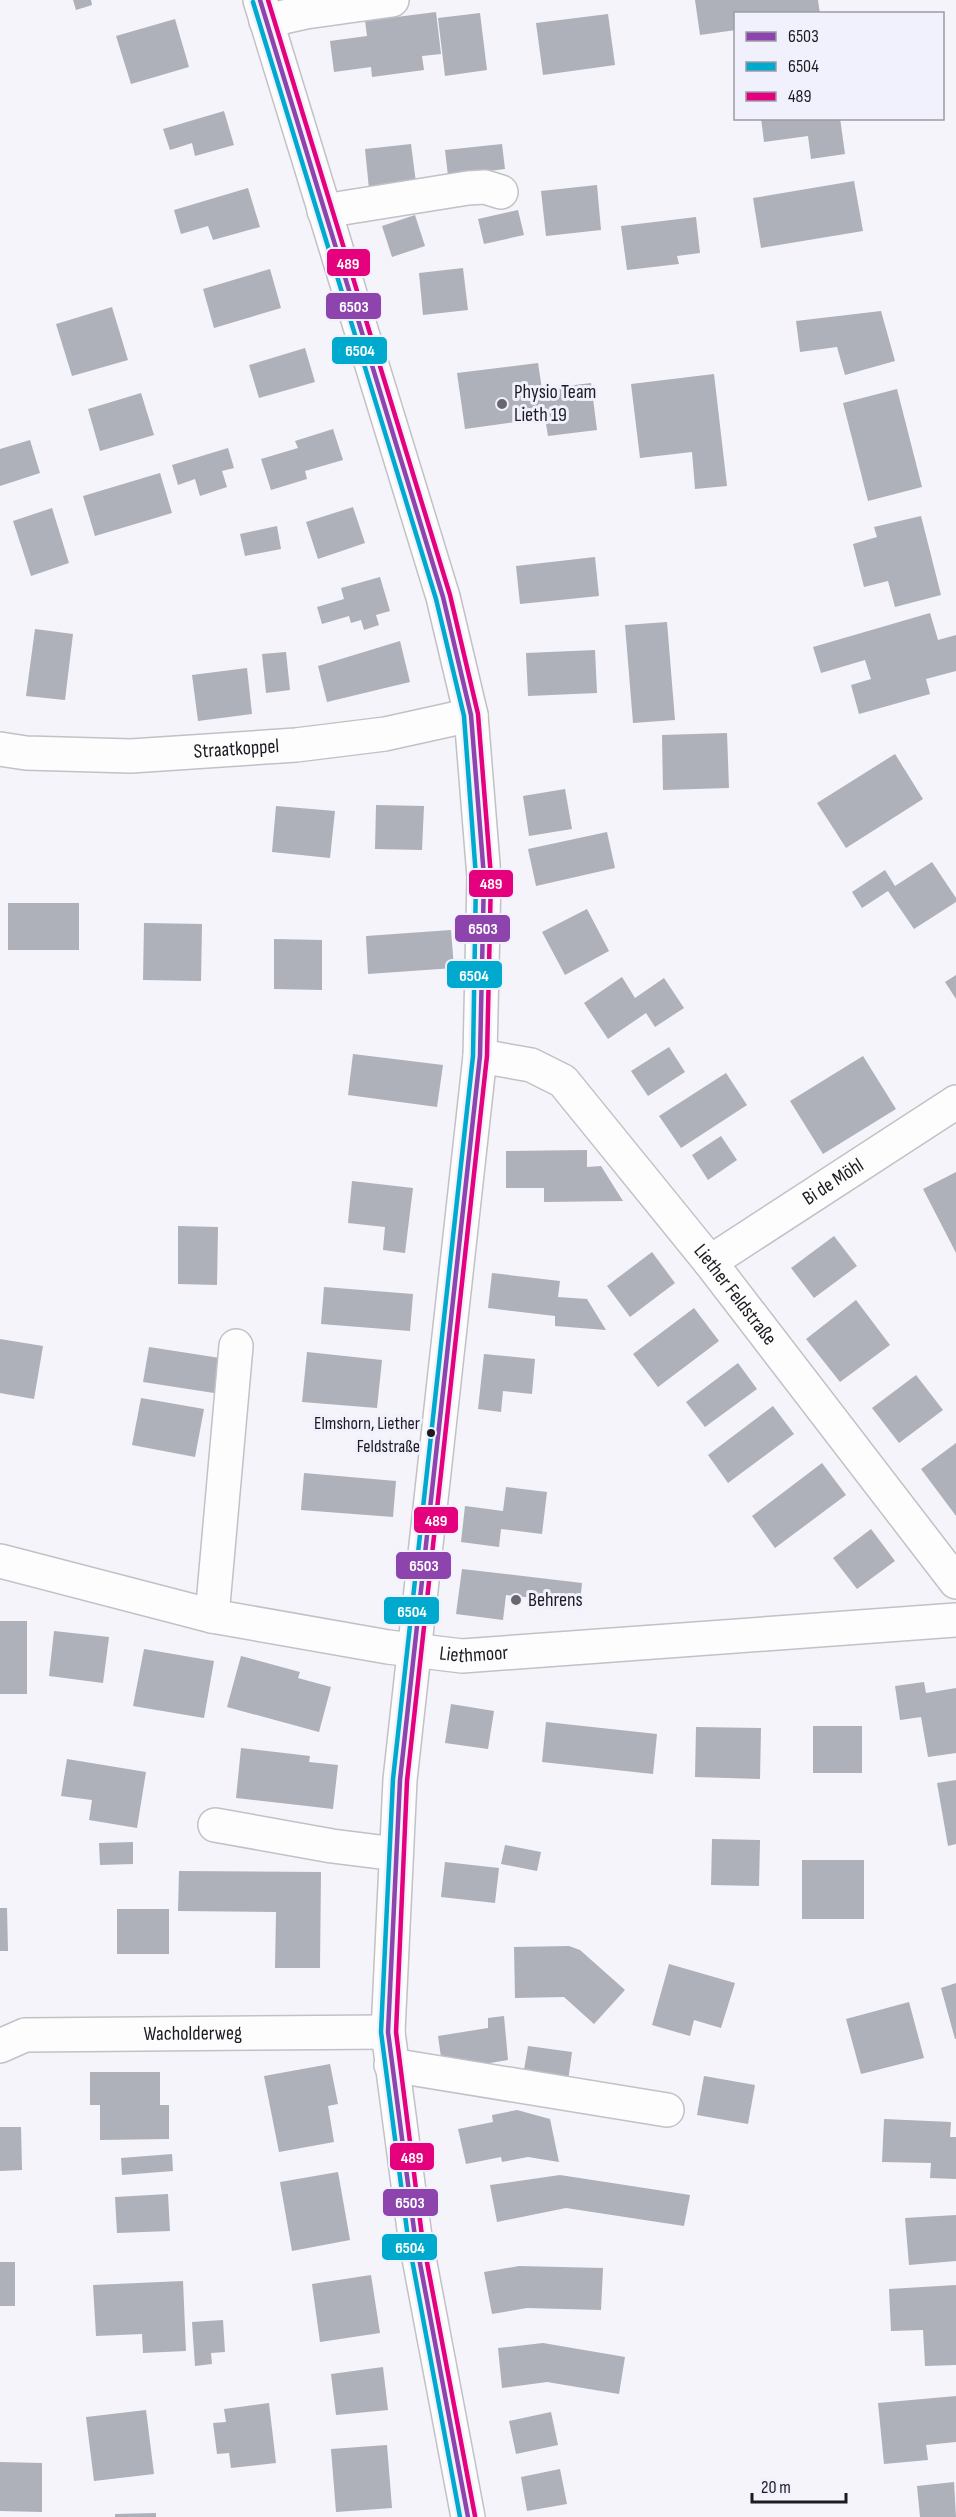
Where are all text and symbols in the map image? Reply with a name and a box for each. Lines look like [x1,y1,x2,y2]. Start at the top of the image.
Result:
legend [734,12,944,120]
text: 6503 [788,26,819,47]
text: 6504 [788,56,819,77]
text: 489 [788,86,811,107]
line badge: 489 [326,248,371,277]
text: 489 [337,255,359,274]
line badge: 6503 [325,292,382,320]
text: 6503 [339,298,369,317]
line badge: 6504 [331,336,388,365]
text: 6504 [345,342,375,361]
place label: Physio Team Lieth 19 [514,380,596,427]
marker: Physio Team Lieth 19 [495,397,509,411]
street label: Straatkoppel [193,734,280,764]
line badge: 489 [468,869,514,898]
text: 489 [480,875,502,894]
line badge: 6503 [454,914,511,943]
text: 6503 [468,920,498,939]
line badge: 6504 [446,960,503,989]
text: 6504 [459,967,489,986]
street label: Bi de Möhl [798,1153,868,1210]
street label: Liether Feldstraße [689,1239,782,1350]
place label: Elmshorn, Liether Feldstraße [314,1413,420,1457]
marker: Elmshorn, Liether Feldstraße [425,1427,437,1439]
line badge: 489 [413,1506,459,1534]
text: 489 [425,1512,447,1531]
line badge: 6503 [395,1551,452,1580]
text: 6503 [409,1557,439,1576]
place label: Behrens [528,1588,583,1612]
marker: Behrens [509,1593,523,1607]
line badge: 6504 [383,1596,440,1625]
text: 6504 [397,1603,427,1622]
street label: Liethmoor [438,1641,509,1668]
street label: Wacholderweg [143,2021,242,2046]
line badge: 489 [389,2142,435,2171]
text: 489 [401,2149,423,2168]
line badge: 6503 [382,2188,439,2217]
text: 6503 [395,2194,425,2213]
line badge: 6504 [381,2233,438,2261]
text: 6504 [395,2239,425,2258]
scale bar [752,2466,846,2504]
text: 20 m [761,2477,791,2498]

